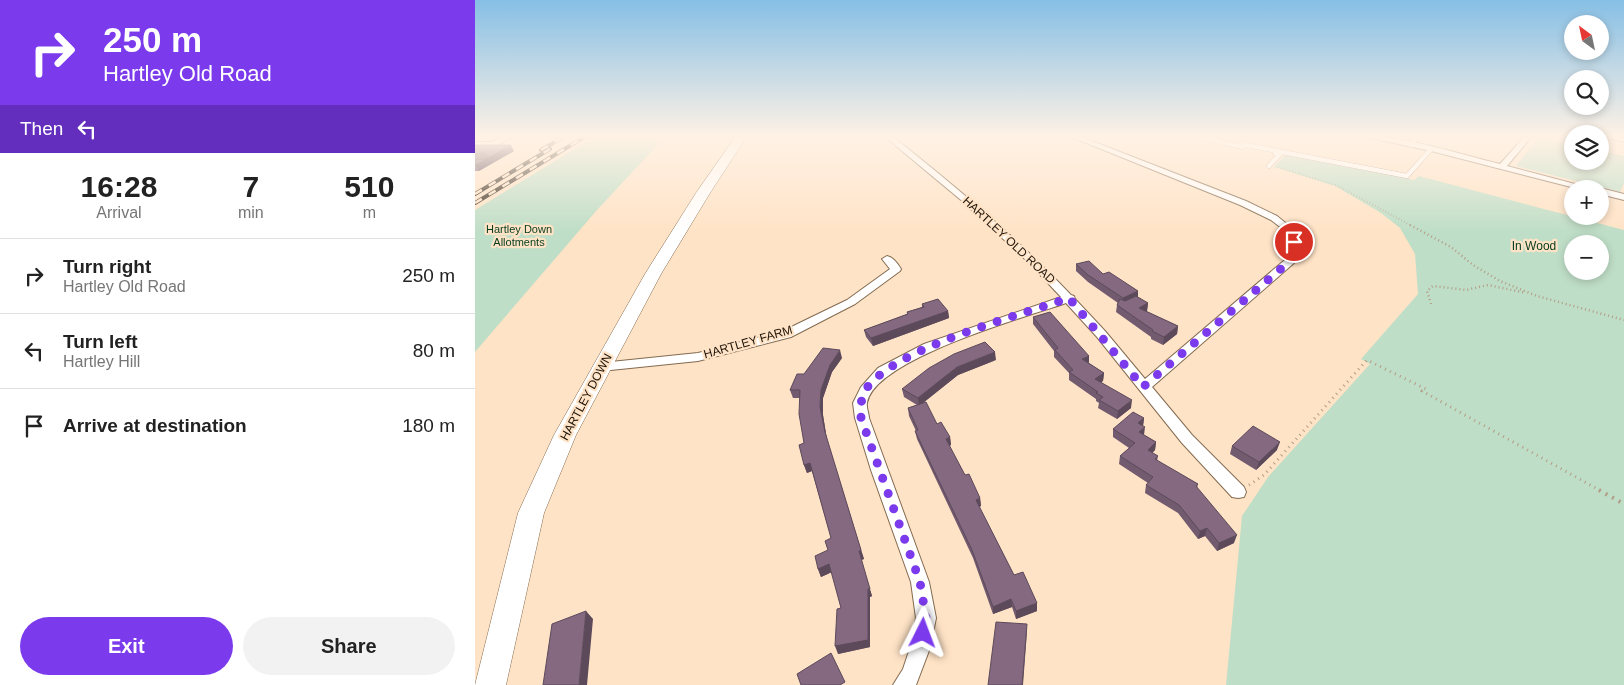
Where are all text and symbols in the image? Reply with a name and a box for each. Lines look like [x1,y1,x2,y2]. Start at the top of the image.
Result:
north arrow [1564,15,1609,60]
map controls [1564,15,1609,280]
icon: right [20,20,85,85]
text: 250 m [103,20,202,59]
text: Hartley Old Road [103,61,272,86]
button: search [1564,70,1609,115]
icon: left [73,115,101,143]
text: Then [20,118,63,139]
button: layers [1564,125,1609,170]
text: 16:28 [81,170,157,203]
text: 7 [242,170,259,203]
text: 510 [344,170,394,203]
button: + [1564,180,1609,225]
street label: HARTLEY OLD ROAD [960,194,1058,287]
text: Arrival [96,204,142,221]
text: min [238,204,264,221]
text: m [363,204,376,221]
pin [1273,221,1315,263]
park label: Hartley Down Allotments [486,223,552,248]
icon: arrive [1280,228,1308,256]
button: − [1564,235,1609,280]
park label: In Wood [1512,239,1556,253]
text: Turn right [63,256,151,277]
icon: right [20,262,48,290]
text: 250 m [402,265,455,286]
text: Hartley Old Road [63,278,186,295]
street label: HARTLEY FARM [702,323,794,361]
text: Turn left [63,331,138,352]
icon: left [20,337,48,365]
text: 80 m [413,340,455,361]
street label: HARTLEY DOWN [557,351,615,443]
text: Hartley Hill [63,353,140,370]
icon: arrive [20,412,48,440]
text: Arrive at destination [63,415,247,436]
text: 180 m [402,415,455,436]
position arrow [896,606,948,658]
button: Exit [20,617,233,675]
button: Share [243,617,455,675]

